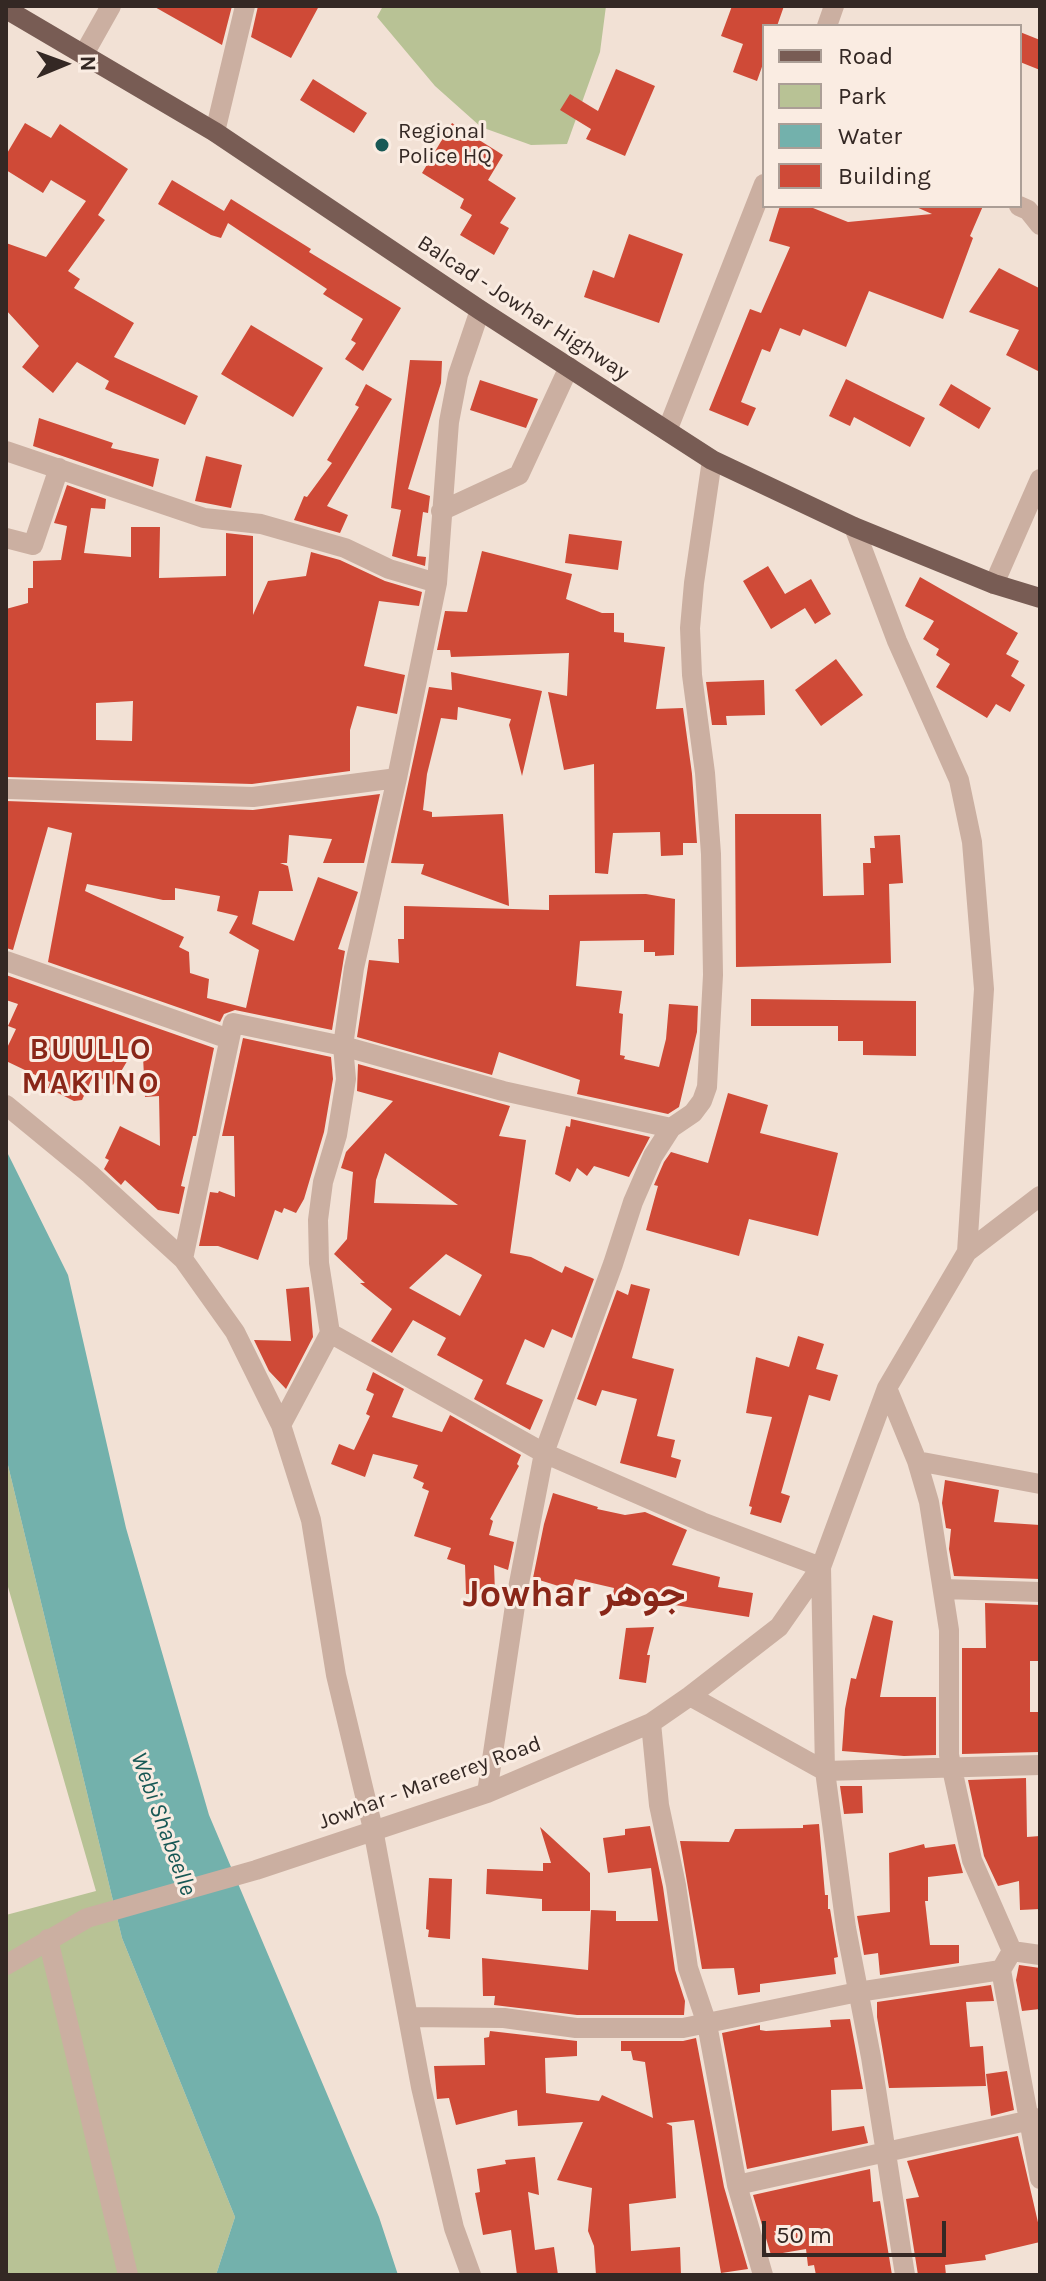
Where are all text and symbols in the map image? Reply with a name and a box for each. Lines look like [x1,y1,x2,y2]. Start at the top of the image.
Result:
north arrow [24,24,104,104]
legend [762,24,1022,208]
text: Road [838,42,893,70]
text: N [75,55,101,72]
text: Park [838,82,887,110]
place label: Regional Police HQ [398,119,492,170]
text: Water [838,122,902,150]
marker: Regional Police HQ [373,136,391,154]
text: Building [838,162,931,190]
street label: Balcad - Jowhar Highway [412,230,634,386]
district label: BUULLO MAKIINO [22,1032,160,1102]
district label: Jowhar جوهر [463,1572,685,1618]
street label: Jowhar - Mareerey Road [315,1730,545,1836]
water label: Webi Shabeelle [124,1749,202,1899]
scale bar [766,2205,950,2255]
text: 50 m [776,2221,832,2249]

